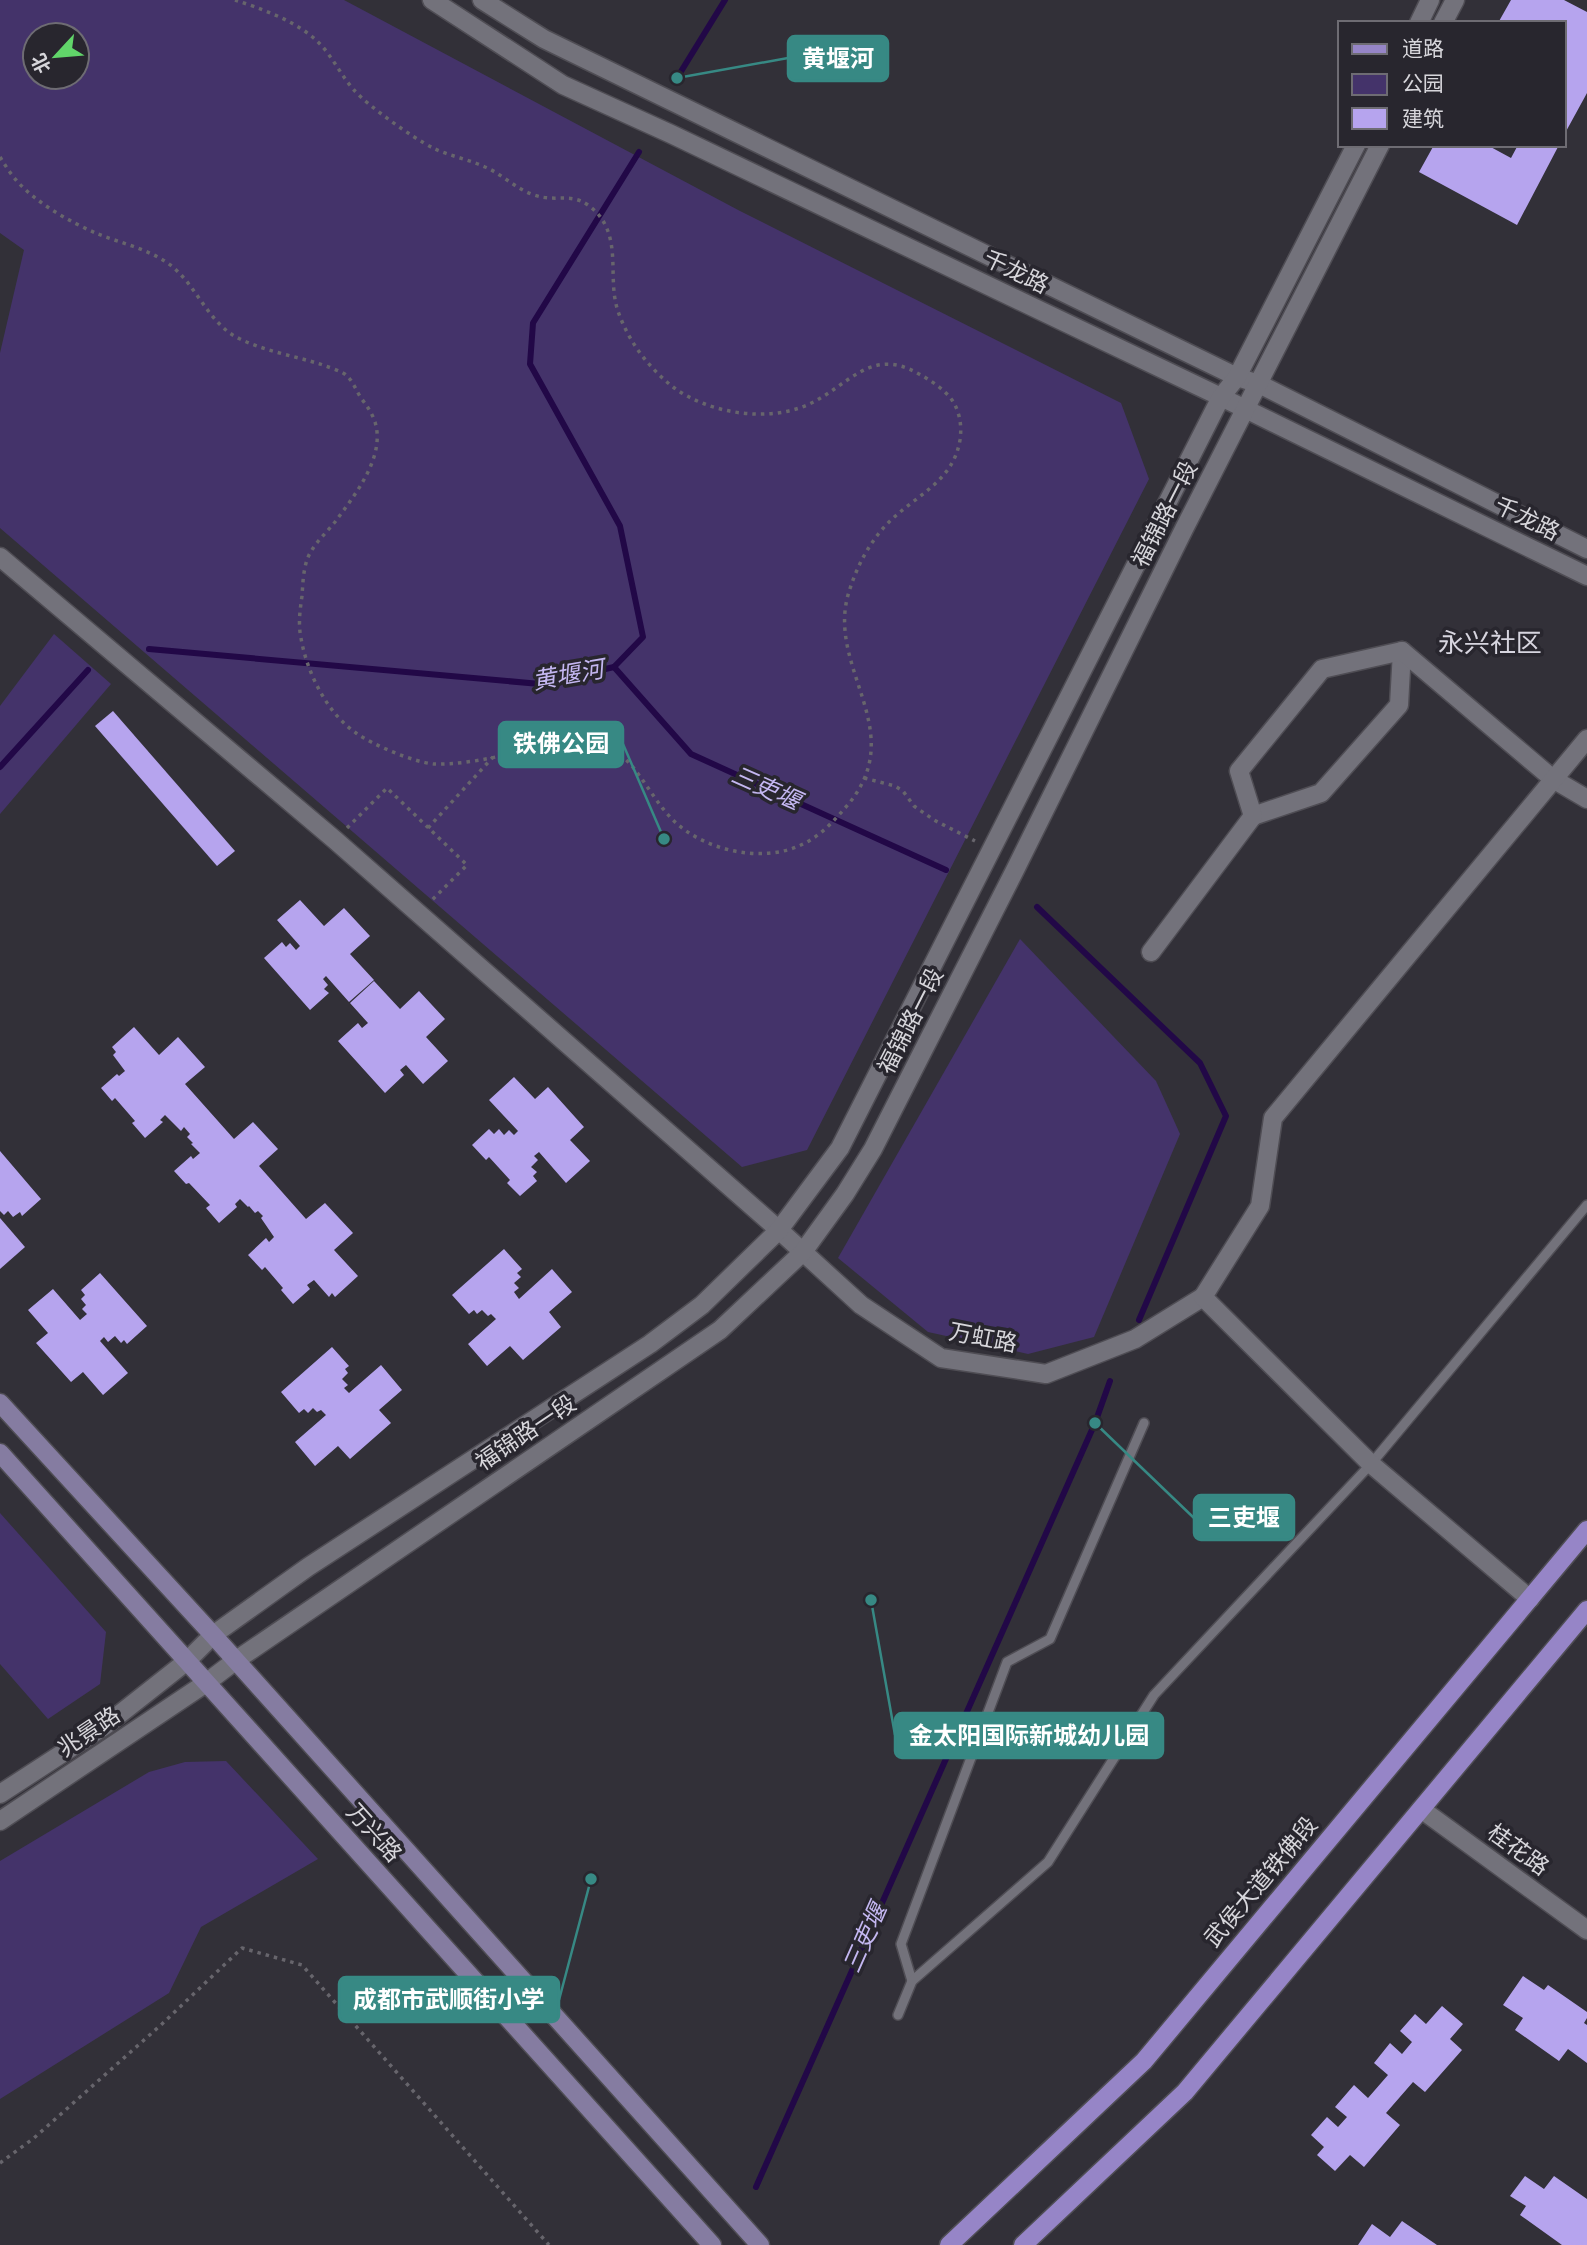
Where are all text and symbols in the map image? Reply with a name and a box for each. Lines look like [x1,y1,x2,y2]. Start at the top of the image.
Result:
north arrow [21,21,91,91]
legend [1338,21,1566,147]
text: 道路 [1402,35,1444,63]
callout: 黄堰河 [788,36,888,81]
text: 黄堰河 [802,43,874,75]
text: 北 [26,49,57,77]
text: 公园 [1402,70,1444,98]
text: 建筑 [1402,105,1444,133]
street label: 千龙路 [978,243,1054,301]
street label: 福锦路一段 [1125,456,1205,572]
street label: 千龙路 [1489,490,1565,548]
district label: 永兴社区 [1438,626,1542,661]
water label: 黄堰河 [530,652,610,697]
callout: 铁佛公园 [499,722,623,767]
text: 铁佛公园 [513,728,609,760]
water label: 三吏堰 [727,759,809,819]
street label: 福锦路一段 [871,963,951,1079]
street label: 万虹路 [946,1316,1020,1360]
street label: 福锦路一段 [470,1388,582,1478]
callout: 三吏堰 [1194,1495,1294,1540]
text: 三吏堰 [1208,1502,1280,1534]
street label: 兆景路 [52,1700,126,1764]
callout: 金太阳国际新城幼儿园 [895,1713,1163,1758]
text: 金太阳国际新城幼儿园 [909,1720,1149,1752]
street label: 万兴路 [339,1797,409,1869]
street label: 武侯大道铁佛段 [1197,1810,1325,1954]
street label: 桂花路 [1481,1817,1555,1883]
water label: 三吏堰 [836,1895,896,1977]
callout: 成都市武顺街小学 [339,1977,559,2022]
text: 成都市武顺街小学 [353,1984,545,2016]

